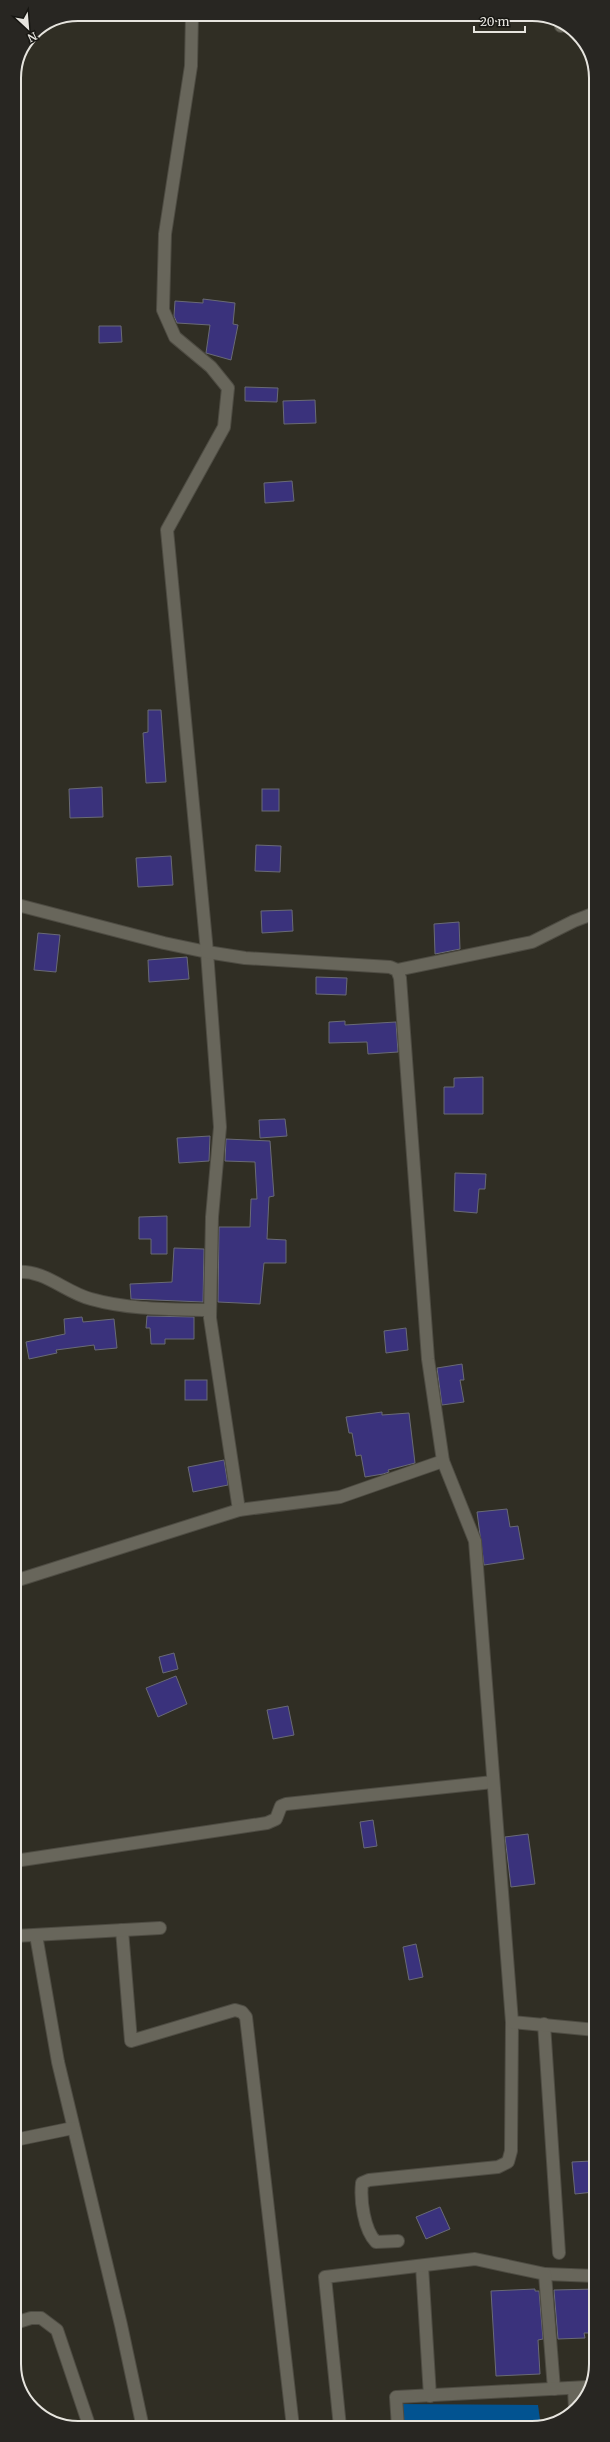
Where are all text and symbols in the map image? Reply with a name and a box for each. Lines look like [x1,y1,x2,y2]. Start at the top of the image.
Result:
north arrow [8,8,48,48]
scale bar [474,8,525,34]
text: 20 m [480,14,509,29]
text: N [25,29,39,45]

